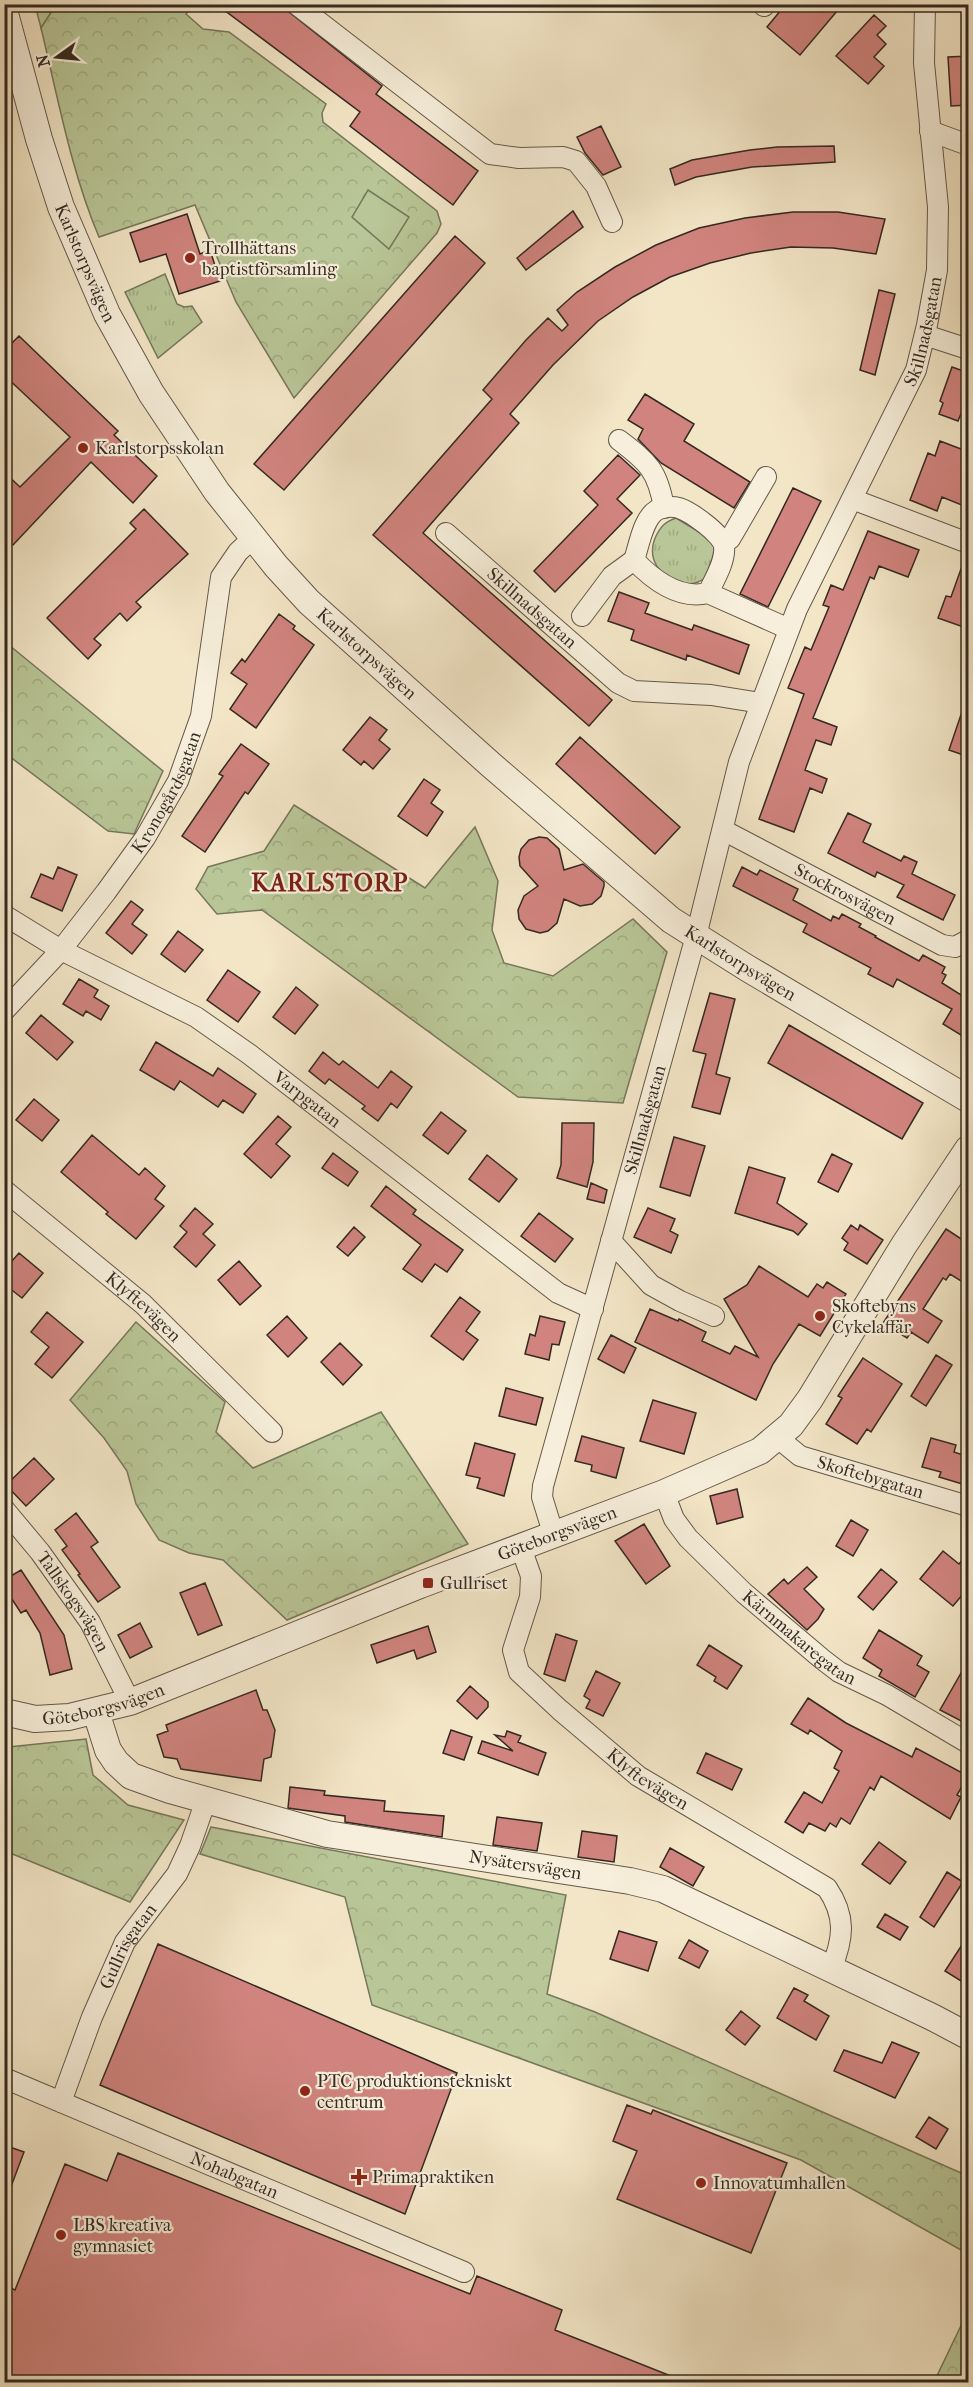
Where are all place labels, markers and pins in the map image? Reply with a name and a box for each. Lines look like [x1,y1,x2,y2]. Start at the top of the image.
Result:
place label: Trollhättans baptistförsamling [201,238,337,280]
marker: Trollhättans baptistförsamling [183,251,197,265]
place label: Karlstorpsskolan [95,438,225,459]
marker: Karlstorpsskolan [76,441,90,455]
place label: Skoftebyns Cykelaffär [832,1296,916,1338]
marker: Skoftebyns Cykelaffär [813,1309,827,1323]
place label: Gullriset [440,1573,508,1594]
marker: Gullriset [421,1576,435,1590]
place label: PTC produktionstekniskt centrum [317,2071,513,2113]
marker: PTC produktionstekniskt centrum [298,2084,312,2098]
place label: Primapraktiken [372,2167,495,2188]
marker: Primapraktiken [350,2168,368,2186]
place label: Innovatumhallen [713,2173,847,2194]
marker: Innovatumhallen [694,2176,708,2190]
place label: LBS kreativa gymnasiet [73,2215,172,2257]
marker: LBS kreativa gymnasiet [54,2228,68,2242]

